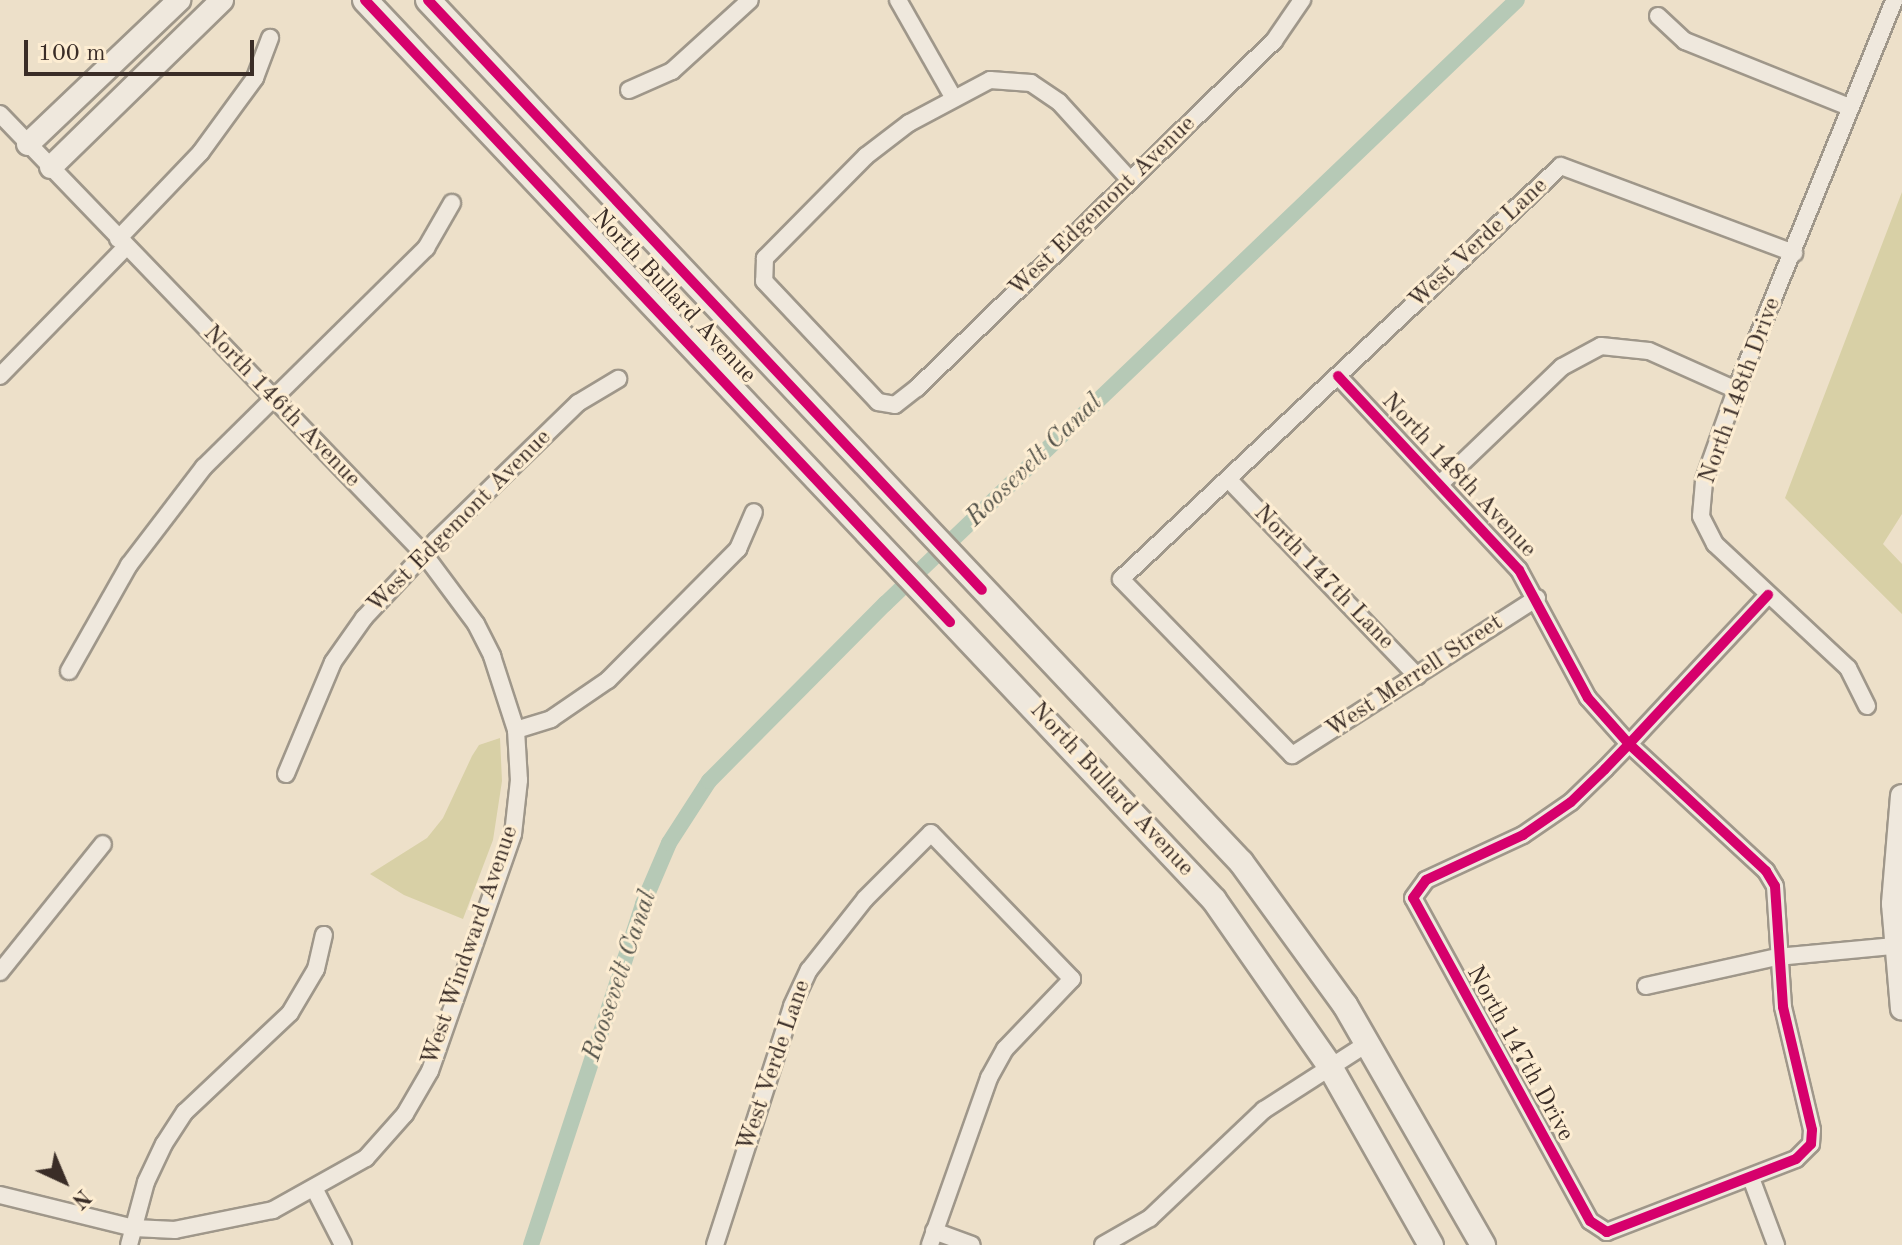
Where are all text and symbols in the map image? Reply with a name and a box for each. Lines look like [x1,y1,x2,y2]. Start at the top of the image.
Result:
scale bar [28,24,258,74]
text: 100 m [38,42,106,66]
street label: West Edgemont Avenue [1004,110,1202,304]
street label: West Verde Lane [1404,172,1554,316]
street label: North Bullard Avenue [585,204,761,390]
street label: North 148th Drive [1694,294,1788,488]
street label: North 146th Avenue [196,320,366,494]
water label: Roosevelt Canal [960,388,1110,534]
street label: North 148th Avenue [1374,388,1542,564]
street label: West Edgemont Avenue [362,424,558,620]
street label: North 147th Lane [1247,500,1399,656]
street label: West Merrell Street [1321,609,1509,745]
street label: North Bullard Avenue [1023,697,1199,883]
street label: West Windward Avenue [416,822,526,1070]
water label: Roosevelt Canal [577,887,665,1065]
street label: North 147th Drive [1459,961,1579,1147]
street label: West Verde Lane [732,977,818,1155]
north arrow [24,1141,104,1221]
text: N [67,1185,94,1212]

